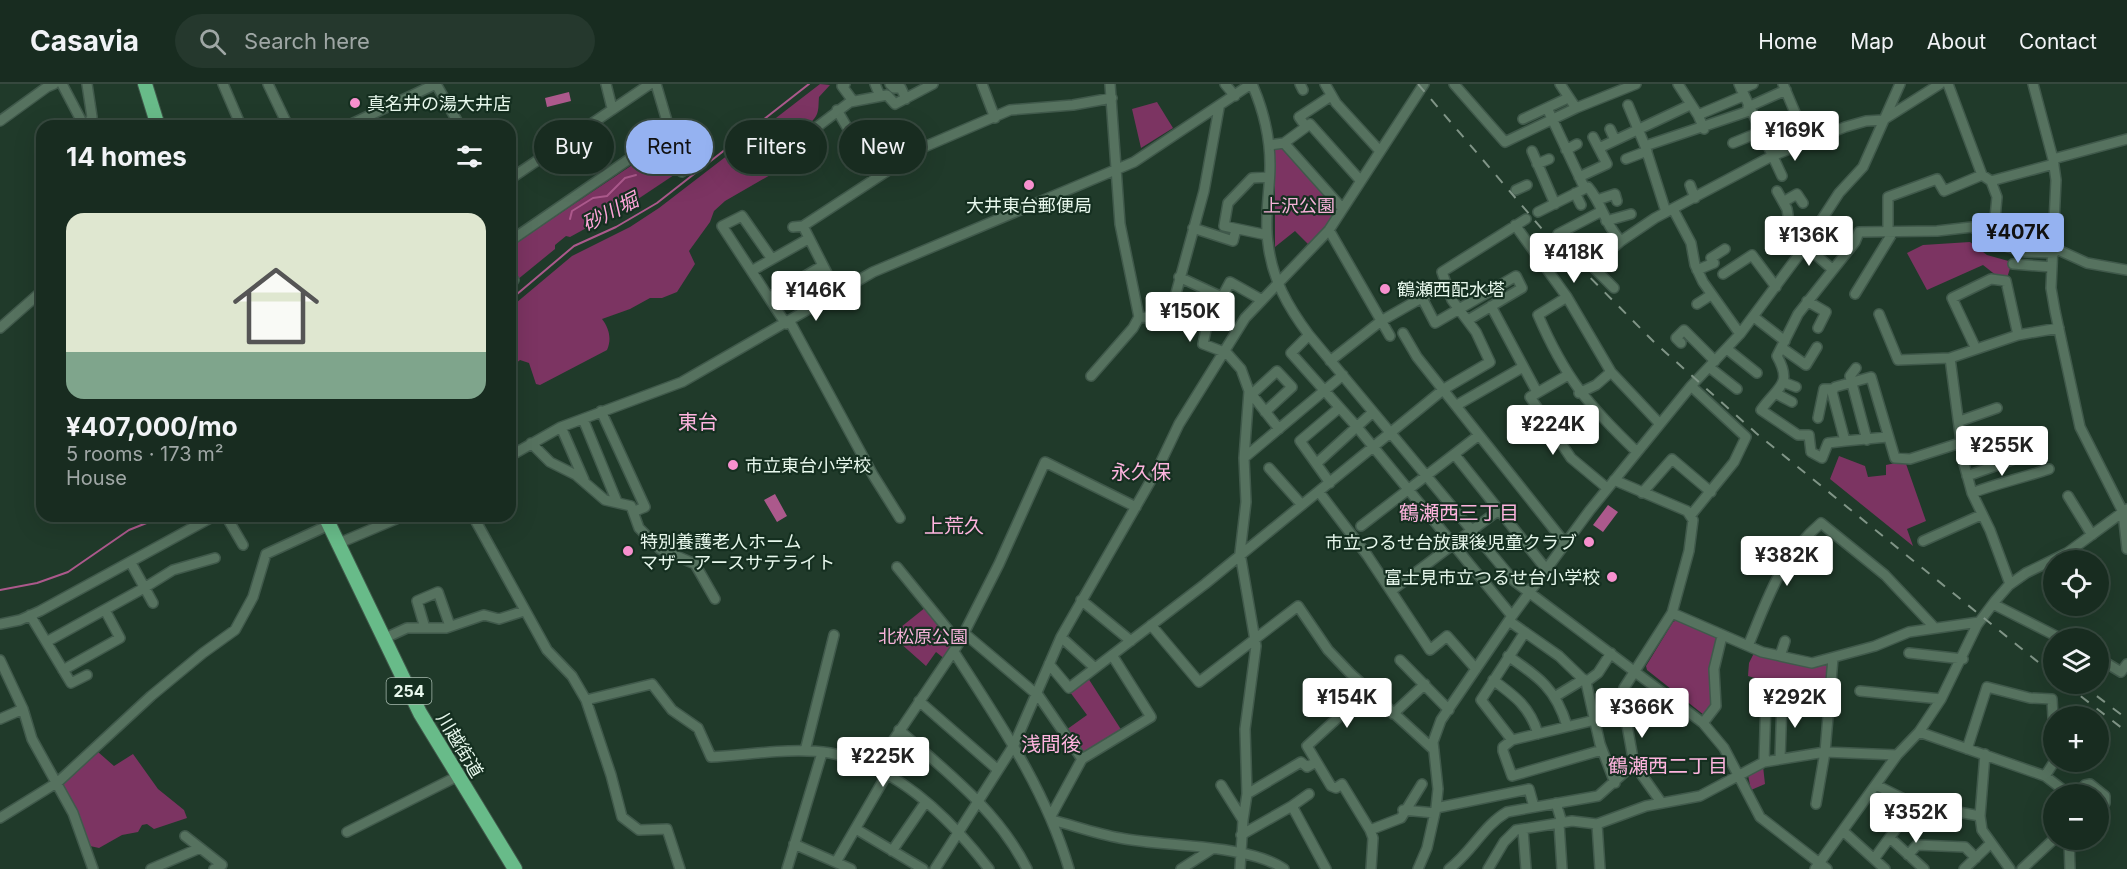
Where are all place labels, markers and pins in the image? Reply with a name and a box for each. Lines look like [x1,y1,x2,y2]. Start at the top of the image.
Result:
place label: 真名井の湯大井店 [367,93,511,114]
marker: 真名井の湯大井店 [348,96,362,110]
pin: ¥169K [1753,111,1837,162]
marker: 大井東台郵便局 [1022,178,1036,192]
place label: 大井東台郵便局 [966,195,1092,216]
pin: ¥407K [1976,213,2060,264]
pin: ¥136K [1767,216,1851,267]
pin: ¥418K [1532,233,1616,284]
pin: ¥146K [774,271,858,322]
place label: 鶴瀬西配水塔 [1397,279,1505,300]
marker: 鶴瀬西配水塔 [1378,282,1392,296]
pin: ¥150K [1148,292,1232,343]
pin: ¥224K [1511,405,1595,456]
pin: ¥255K [1960,426,2044,477]
place label: 市立東台小学校 [745,455,871,476]
marker: 市立東台小学校 [726,458,740,472]
place label: 特別養護老人ホーム マザーアースサテライト [640,531,835,573]
place label: 市立つるせ台放課後児童クラブ [1325,532,1577,553]
marker: 市立つるせ台放課後児童クラブ [1582,535,1596,549]
pin: ¥382K [1745,536,1829,587]
marker: 特別養護老人ホーム マザーアースサテライト [621,544,635,558]
place label: 富士見市立つるせ台小学校 [1384,567,1600,588]
marker: 富士見市立つるせ台小学校 [1605,570,1619,584]
pin: ¥154K [1305,678,1389,729]
pin: ¥292K [1753,678,1837,729]
pin: ¥366K [1600,688,1684,739]
pin: ¥225K [841,737,925,788]
pin: ¥352K [1874,793,1958,844]

